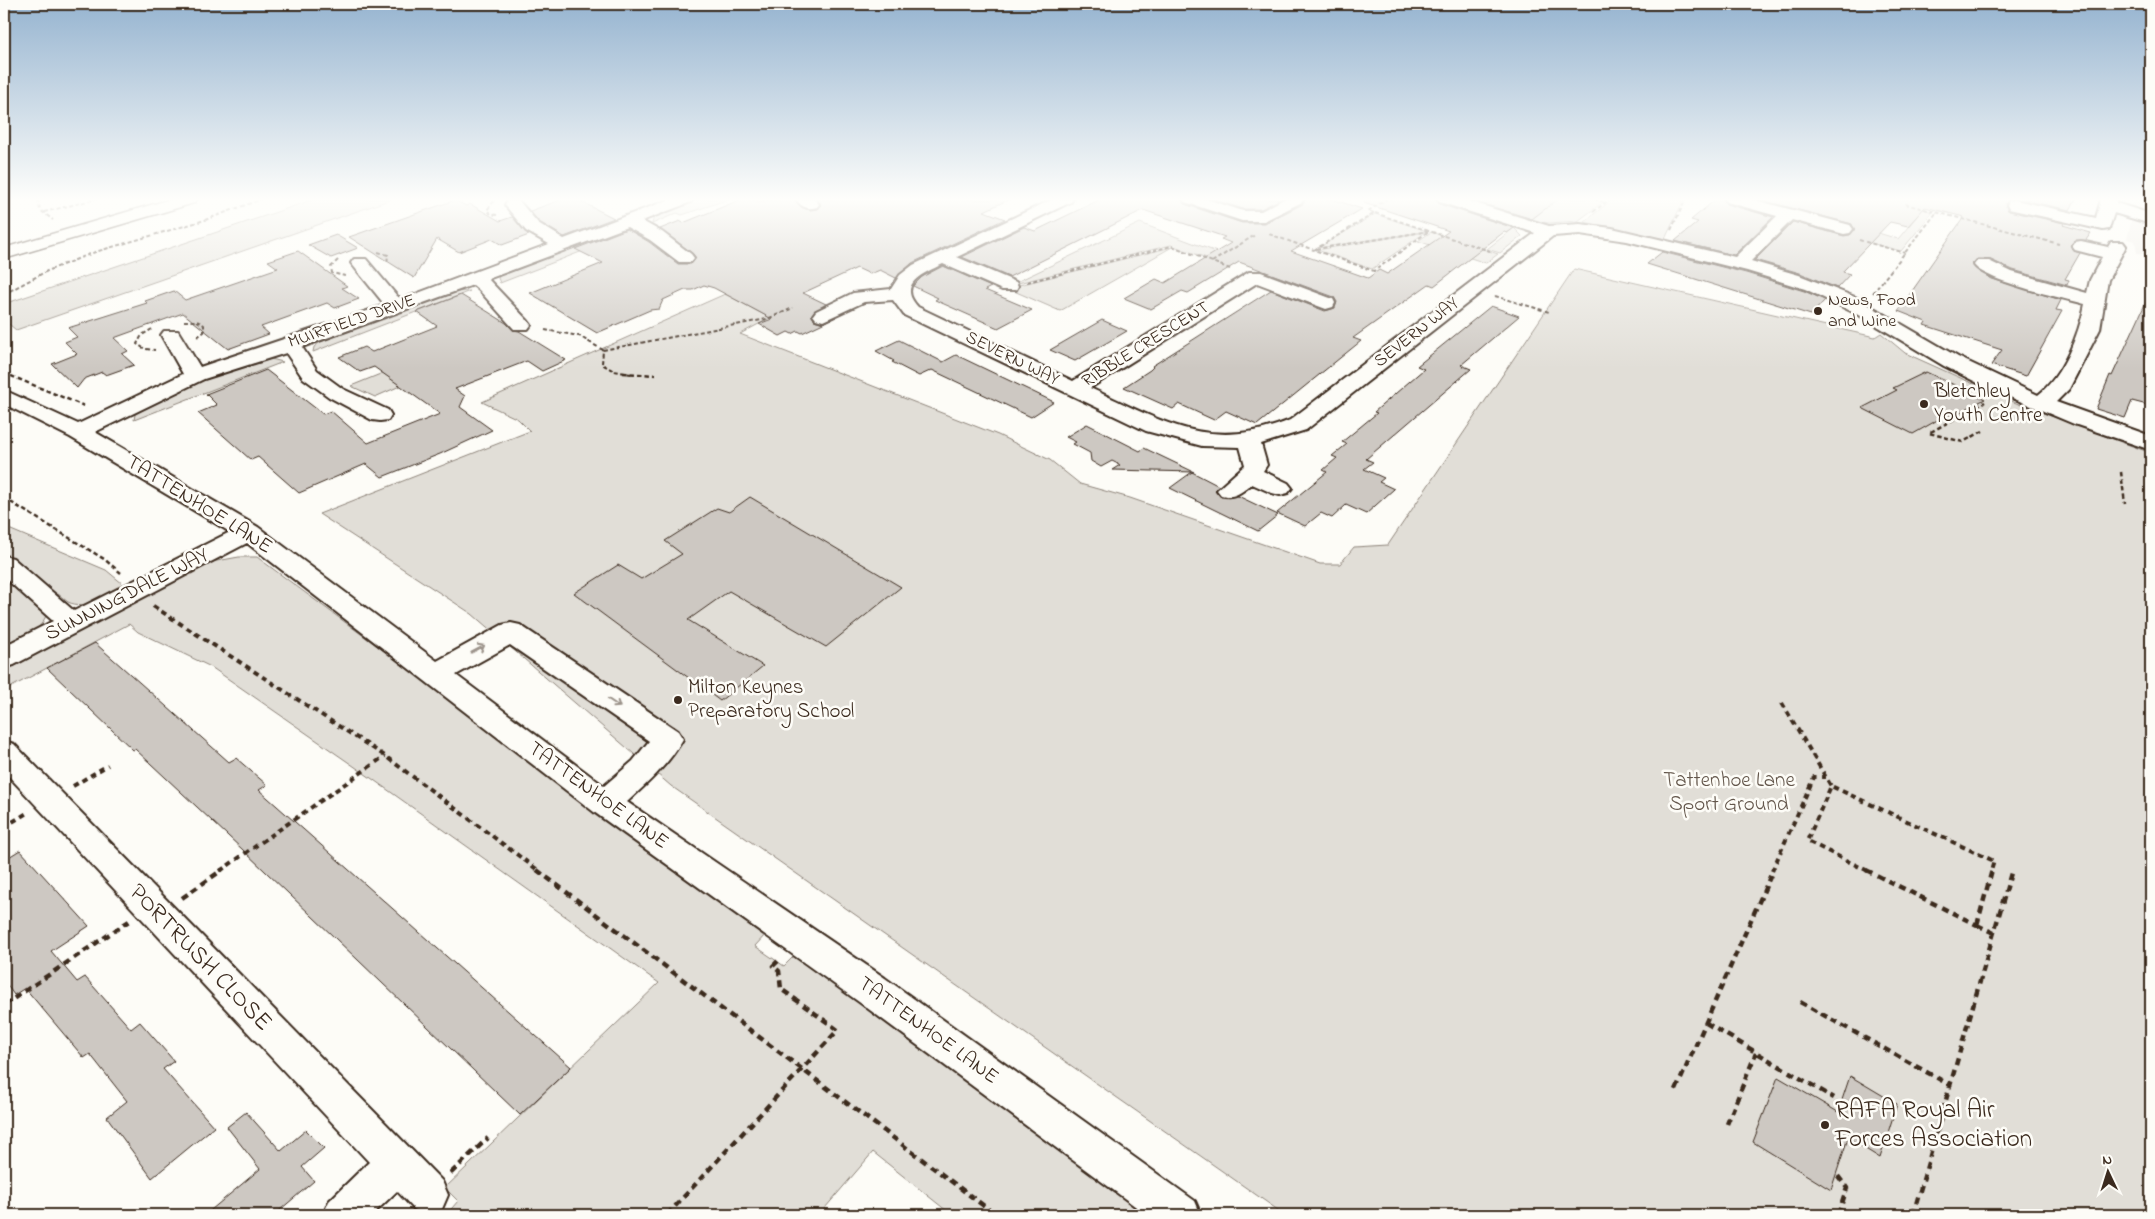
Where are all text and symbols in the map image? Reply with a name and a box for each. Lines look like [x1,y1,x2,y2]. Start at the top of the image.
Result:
street label: MUIRFIELD DRIVE [285,288,419,356]
place label: News, Food and Wine [1828,288,1916,335]
street label: SEVERN WAY [1369,291,1466,375]
street label: RIBBLE CRESCENT [1077,295,1215,395]
marker: News, Food and Wine [1812,305,1824,317]
street label: SEVERN WAY [961,325,1064,393]
place label: Bletchley Youth Centre [1933,377,2043,431]
marker: Bletchley Youth Centre [1918,398,1930,410]
street label: TATTENHOE LANE [120,448,278,562]
street label: SUNNINGDALE WAY [40,541,214,649]
one-way arrow [470,644,485,653]
place label: Milton Keynes Preparatory School [688,673,854,729]
marker: Milton Keynes Preparatory School [672,694,684,706]
one-way arrow [607,698,621,708]
street label: TATTENHOE LANE [521,735,675,857]
park label: Tattenhoe Lane Sport Ground [1663,766,1795,820]
street label: PORTRUSH CLOSE [120,876,280,1040]
street label: TATTENHOE LANE [851,970,1005,1092]
place label: RAFA Royal Air Forces Association [1834,1093,2032,1158]
marker: RAFA Royal Air Forces Association [1819,1119,1831,1131]
north arrow [2082,1146,2132,1196]
text: N [2102,1150,2113,1171]

